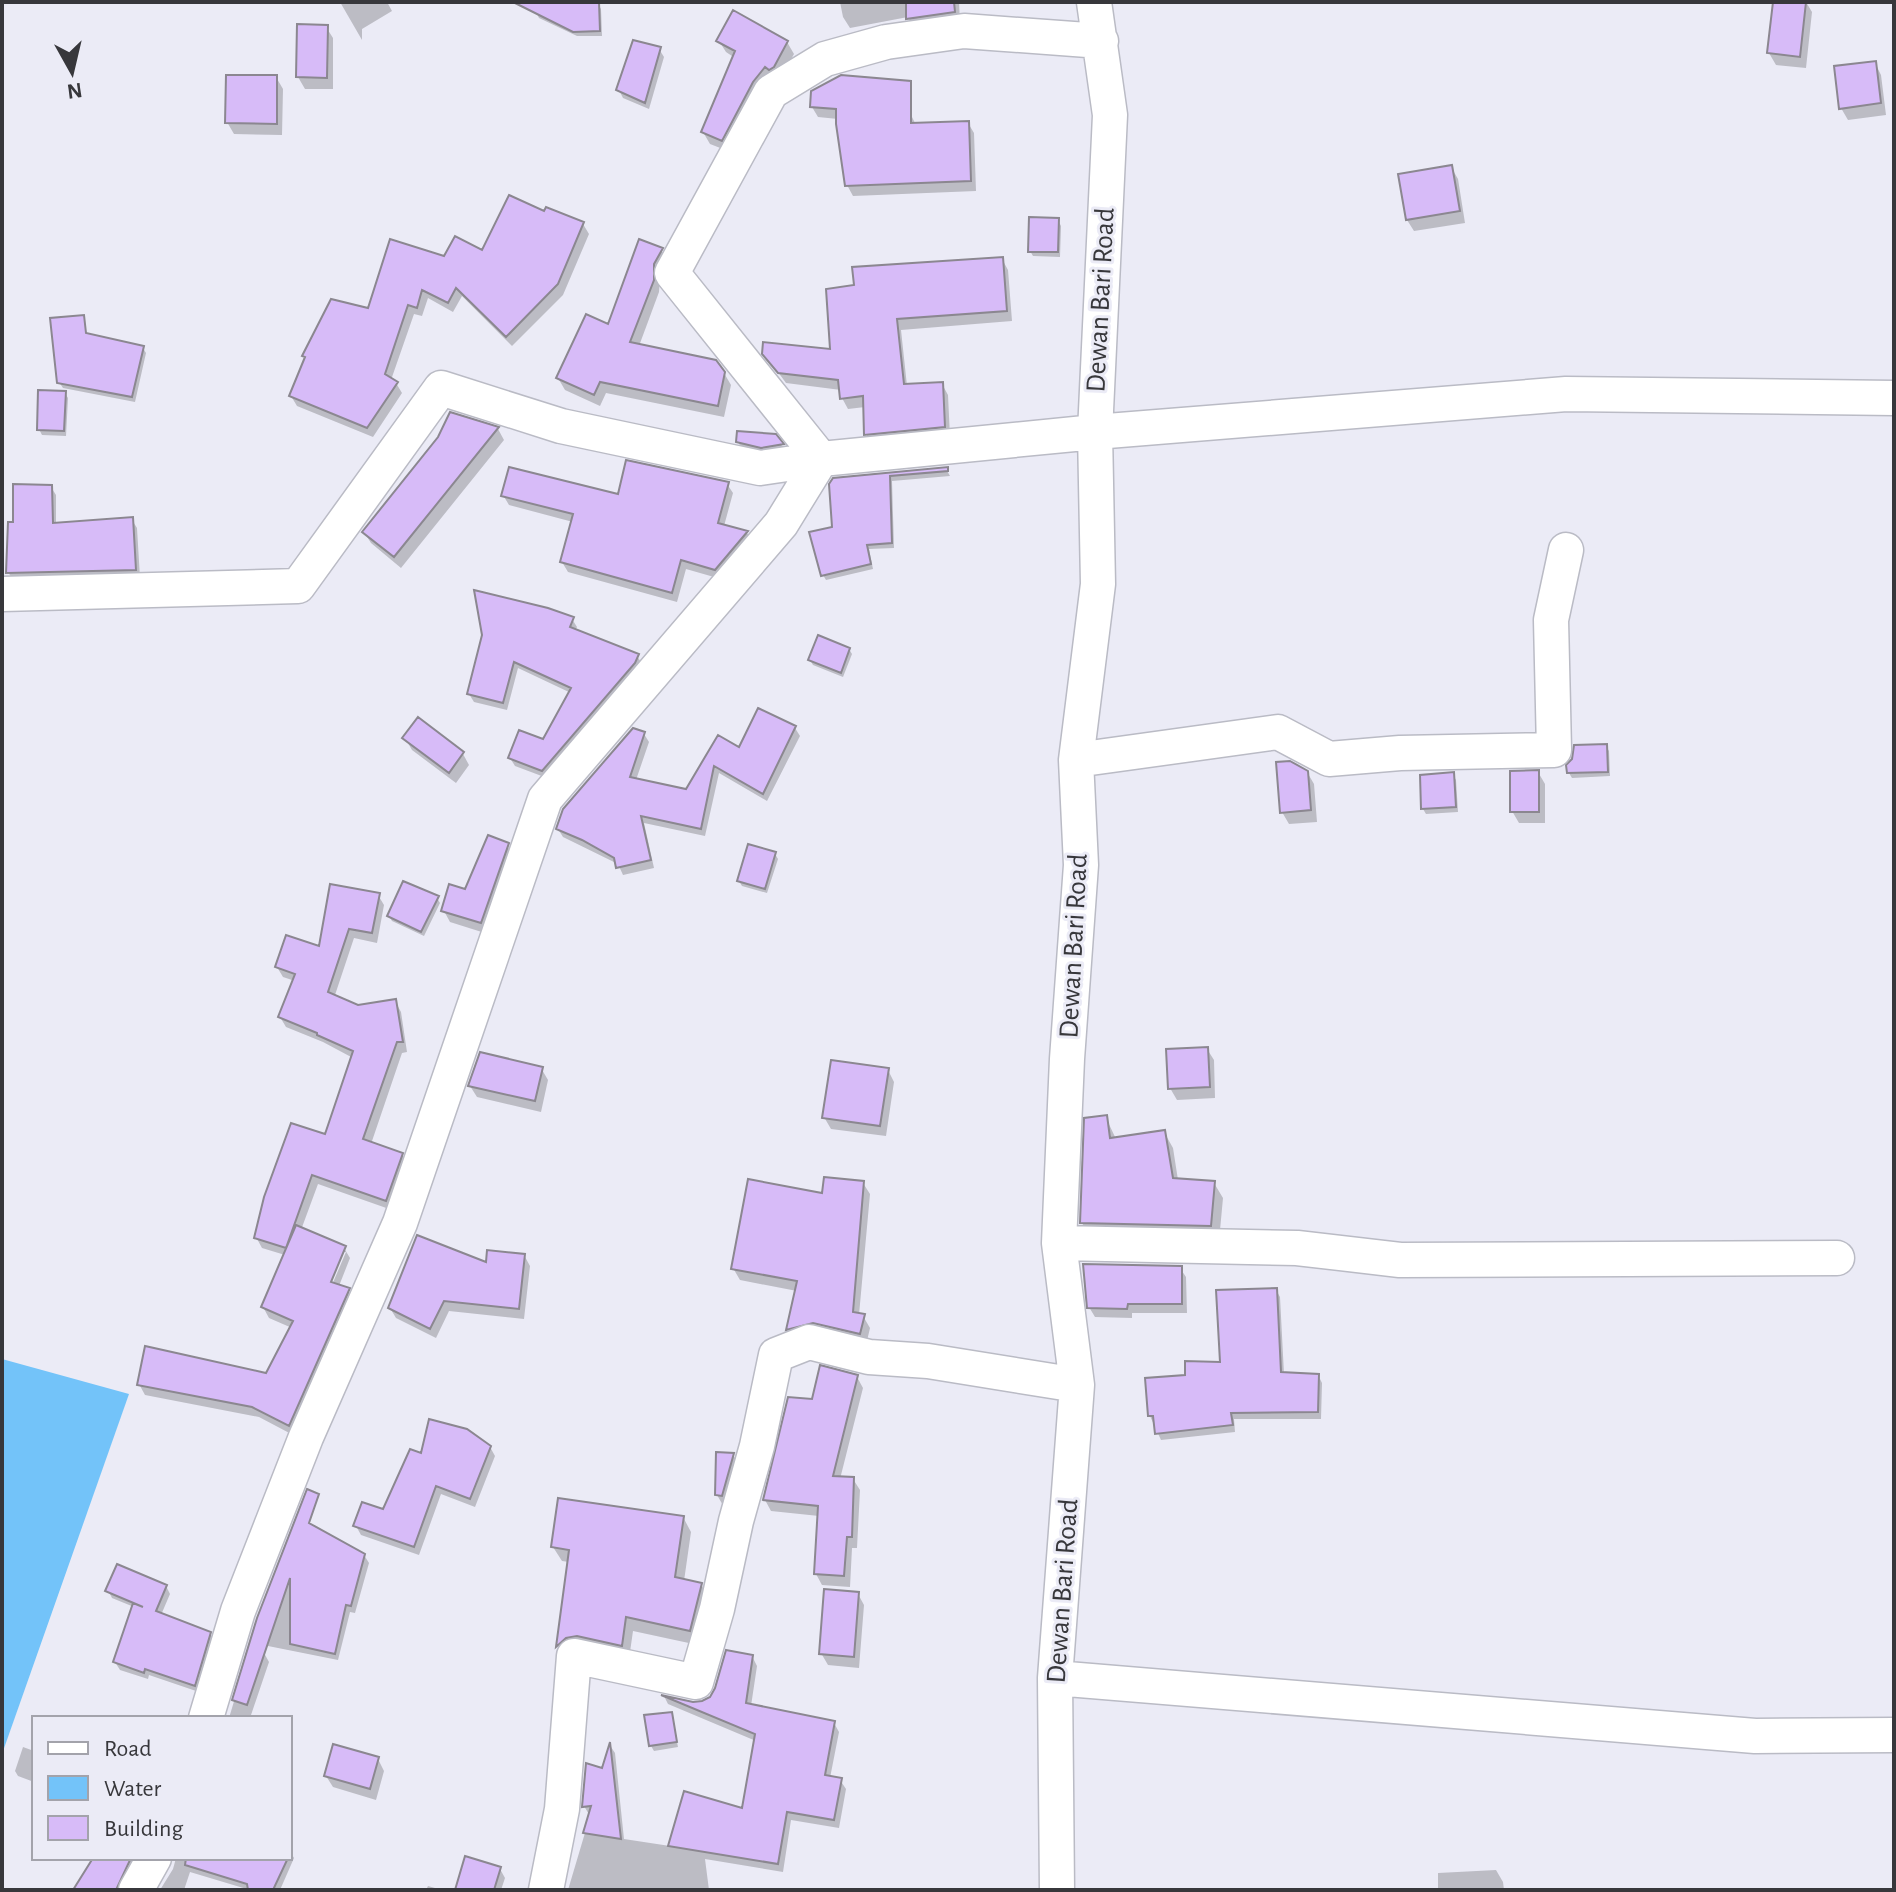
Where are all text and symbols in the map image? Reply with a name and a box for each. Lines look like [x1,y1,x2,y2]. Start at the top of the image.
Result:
north arrow [32,32,112,112]
text: N [66,79,84,103]
street label: Dewan Bari Road [1082,207,1120,393]
street label: Dewan Bari Road [1055,853,1093,1039]
street label: Dewan Bari Road [1043,1498,1083,1684]
legend [32,1716,292,1860]
text: Road [104,1737,152,1761]
text: Water [104,1777,162,1801]
text: Building [104,1817,183,1841]

